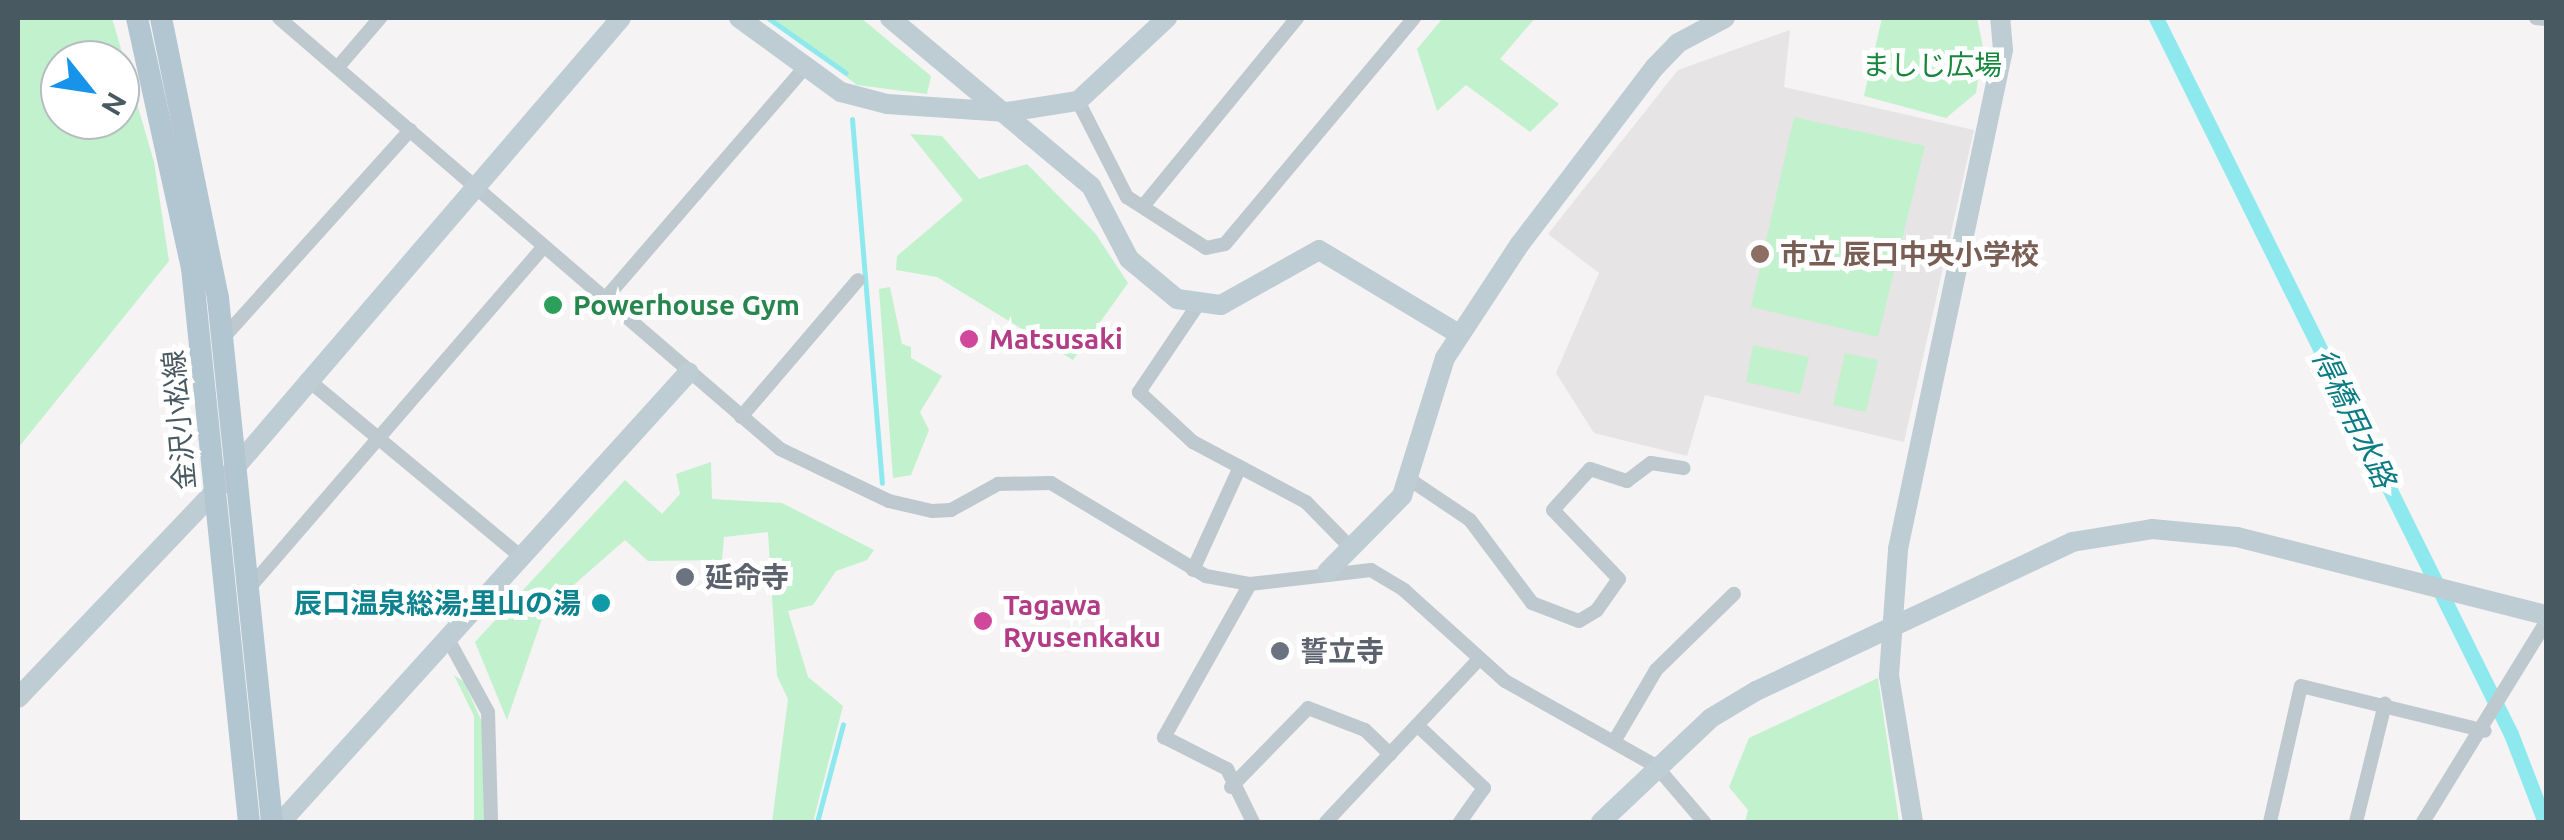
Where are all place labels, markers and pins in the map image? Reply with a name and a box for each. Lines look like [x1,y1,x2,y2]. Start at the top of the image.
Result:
place label: 市立 辰口中央小学校 [1780,237,2039,271]
marker: 市立 辰口中央小学校 [1749,243,1771,265]
place label: Powerhouse Gym [573,288,800,322]
marker: Powerhouse Gym [542,294,564,316]
place label: Matsusaki [989,322,1123,356]
marker: Matsusaki [958,328,980,350]
place label: 延命寺 [705,560,789,594]
marker: 延命寺 [674,566,696,588]
place label: 辰口温泉総湯;里山の湯 [294,586,581,620]
place label: Tagawa Ryusenkaku [1003,588,1161,654]
marker: 辰口温泉総湯;里山の湯 [590,592,612,614]
marker: Tagawa Ryusenkaku [972,610,994,632]
place label: 誓立寺 [1300,634,1384,668]
marker: 誓立寺 [1269,640,1291,662]

